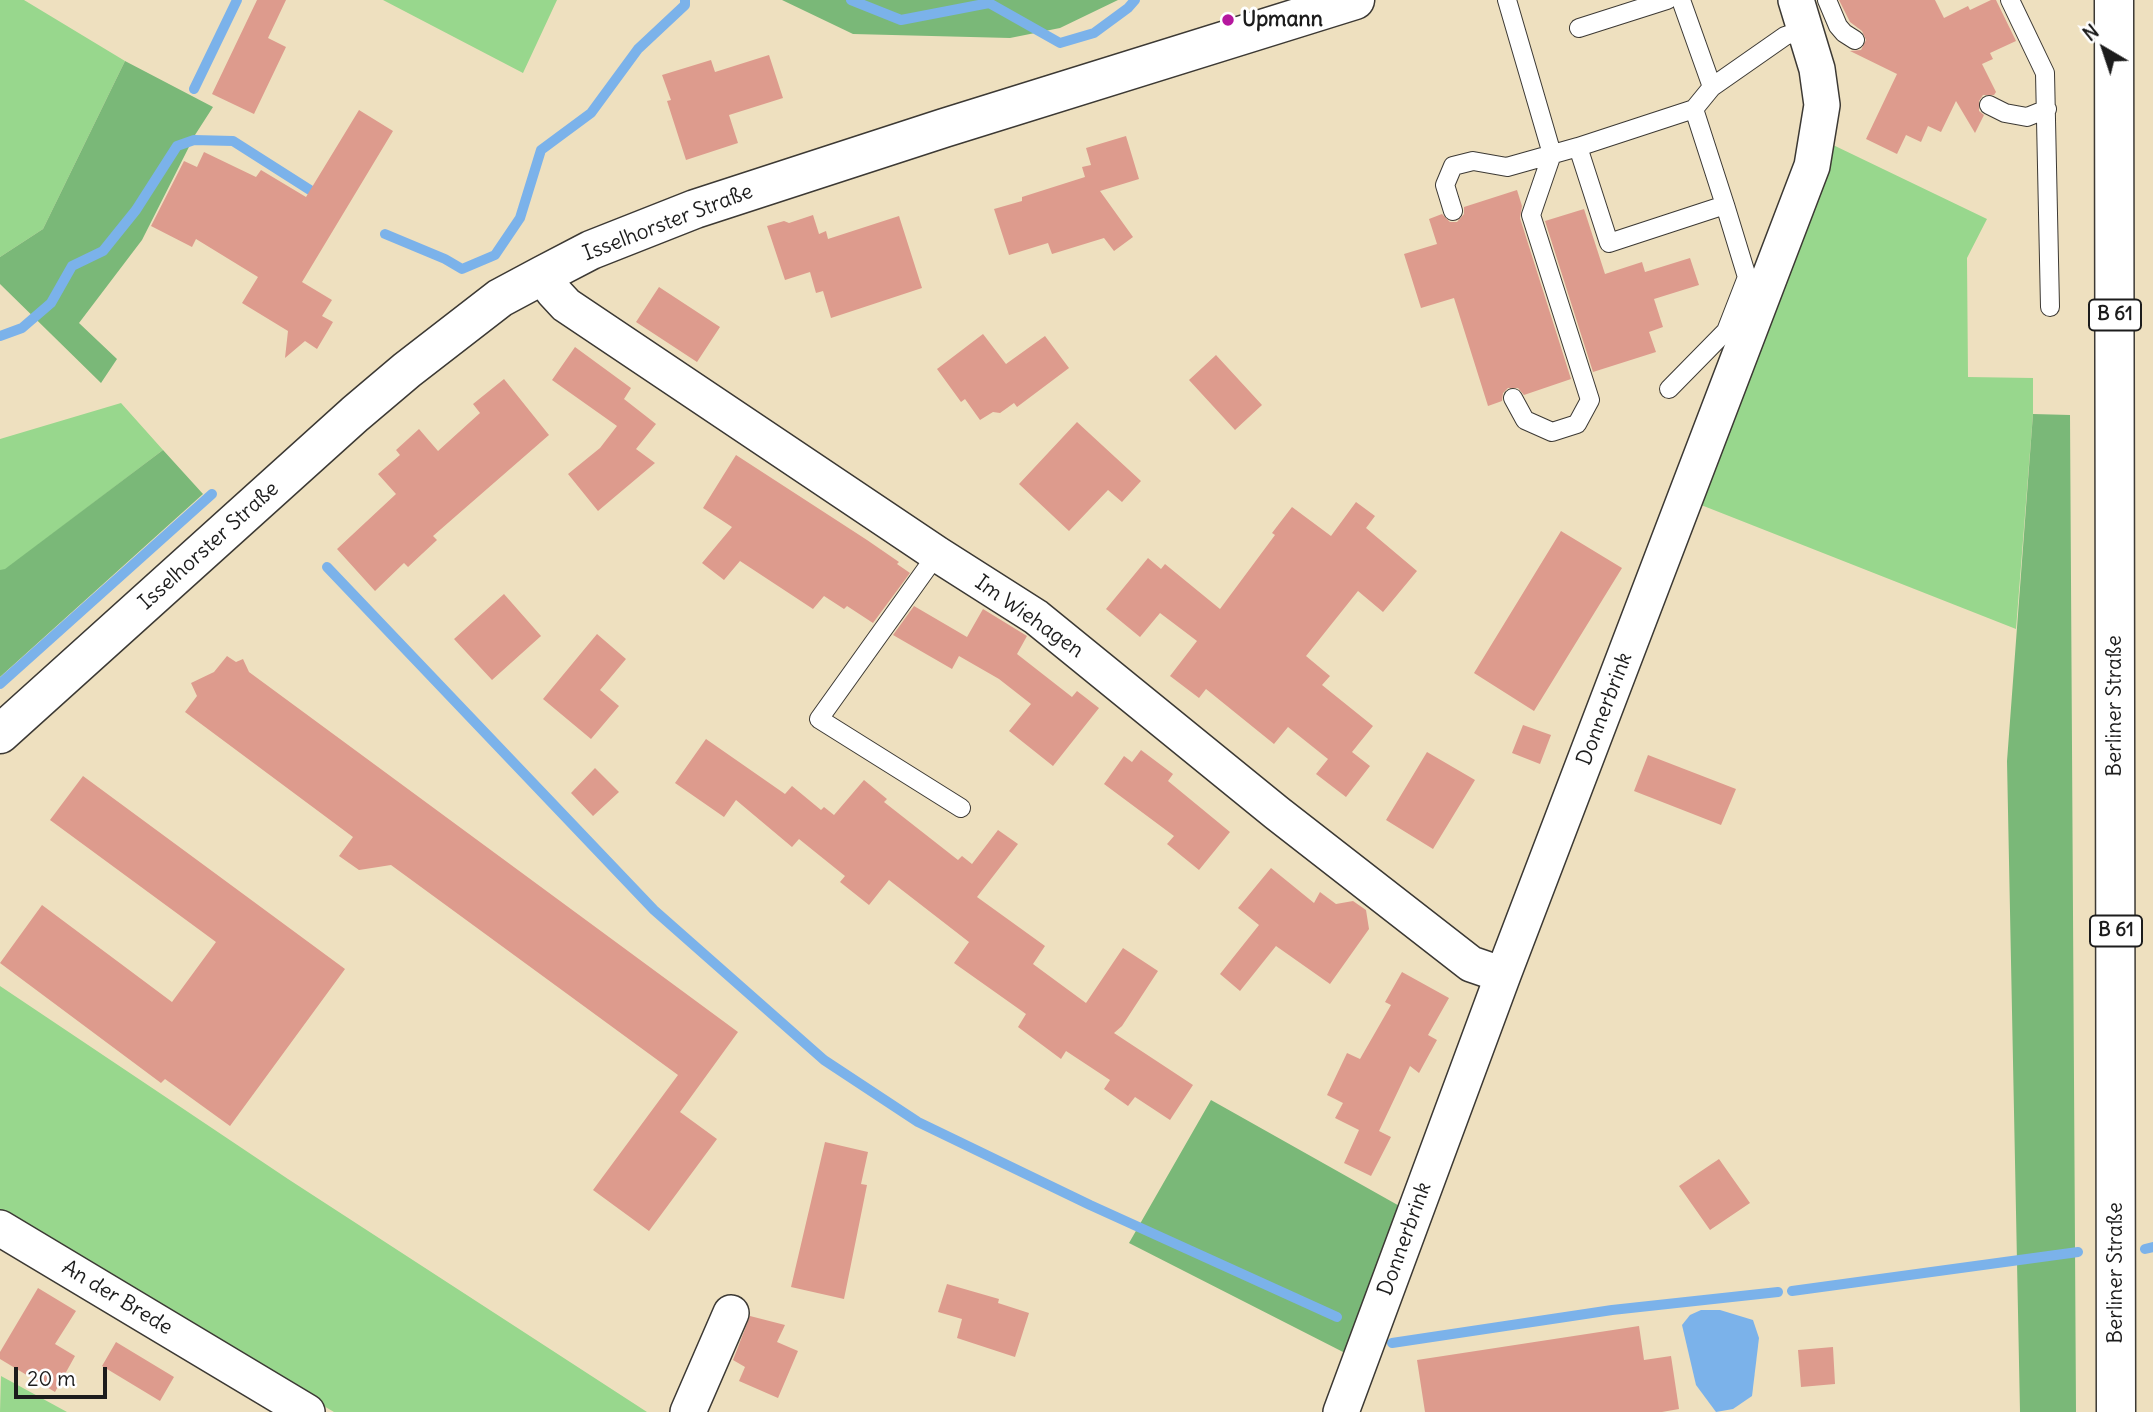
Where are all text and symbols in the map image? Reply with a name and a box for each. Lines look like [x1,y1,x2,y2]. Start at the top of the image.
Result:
place label: Upmann [1242,7,1323,33]
marker: Upmann [1220,12,1236,28]
north arrow [2069,14,2139,84]
text: N [2078,19,2103,46]
street label: Isselhorster Straße [580,179,756,267]
road number: B 61 [2089,300,2141,330]
street label: Isselhorster Straße [134,477,284,615]
street label: Im Wiehagen [970,570,1088,664]
street label: Berliner Straße [2102,635,2128,777]
street label: Donnerbrink [1572,649,1638,769]
road number: B 61 [2090,916,2142,946]
street label: Donnerbrink [1373,1179,1437,1299]
street label: Berliner Straße [2103,1202,2129,1344]
street label: An der Brede [57,1255,177,1341]
scale bar [18,1352,110,1396]
text: 20 m [27,1365,76,1392]

